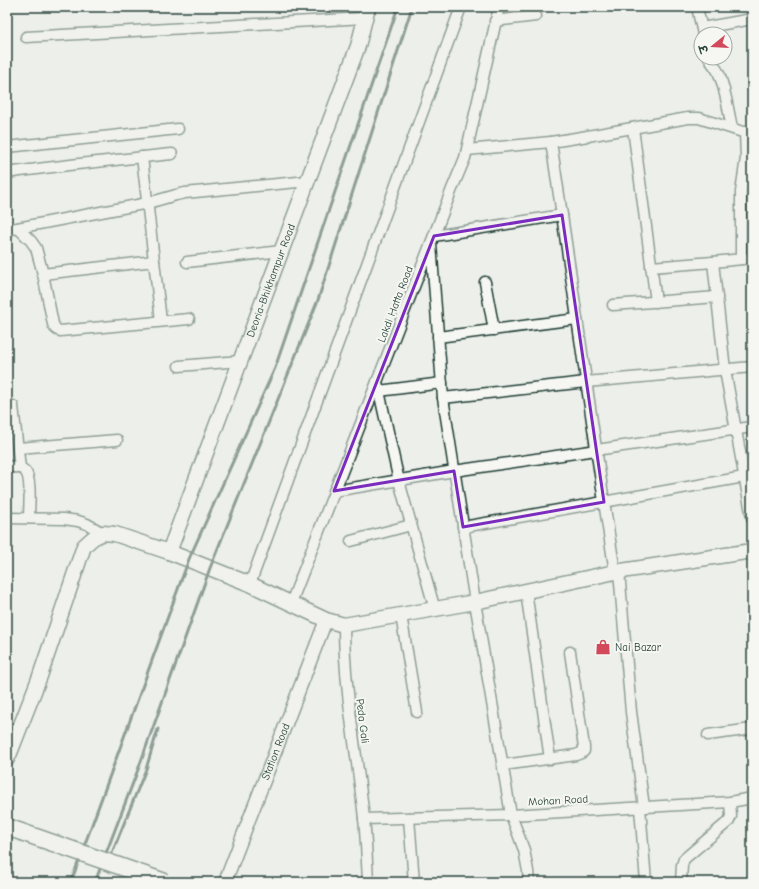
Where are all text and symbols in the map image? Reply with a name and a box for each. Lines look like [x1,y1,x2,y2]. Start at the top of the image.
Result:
north arrow [693,26,733,66]
text: उ [696,42,712,55]
street label: Deoria-Bhikhampur Road [244,222,298,339]
street label: Lakdi Hatta Road [375,264,416,344]
shop icon: Nai Bazar [594,638,612,656]
place label: Nai Bazar [615,641,662,654]
street label: Peda Gali [353,698,372,744]
street label: Station Road [259,721,293,782]
street label: Mohan Road [528,792,589,809]

